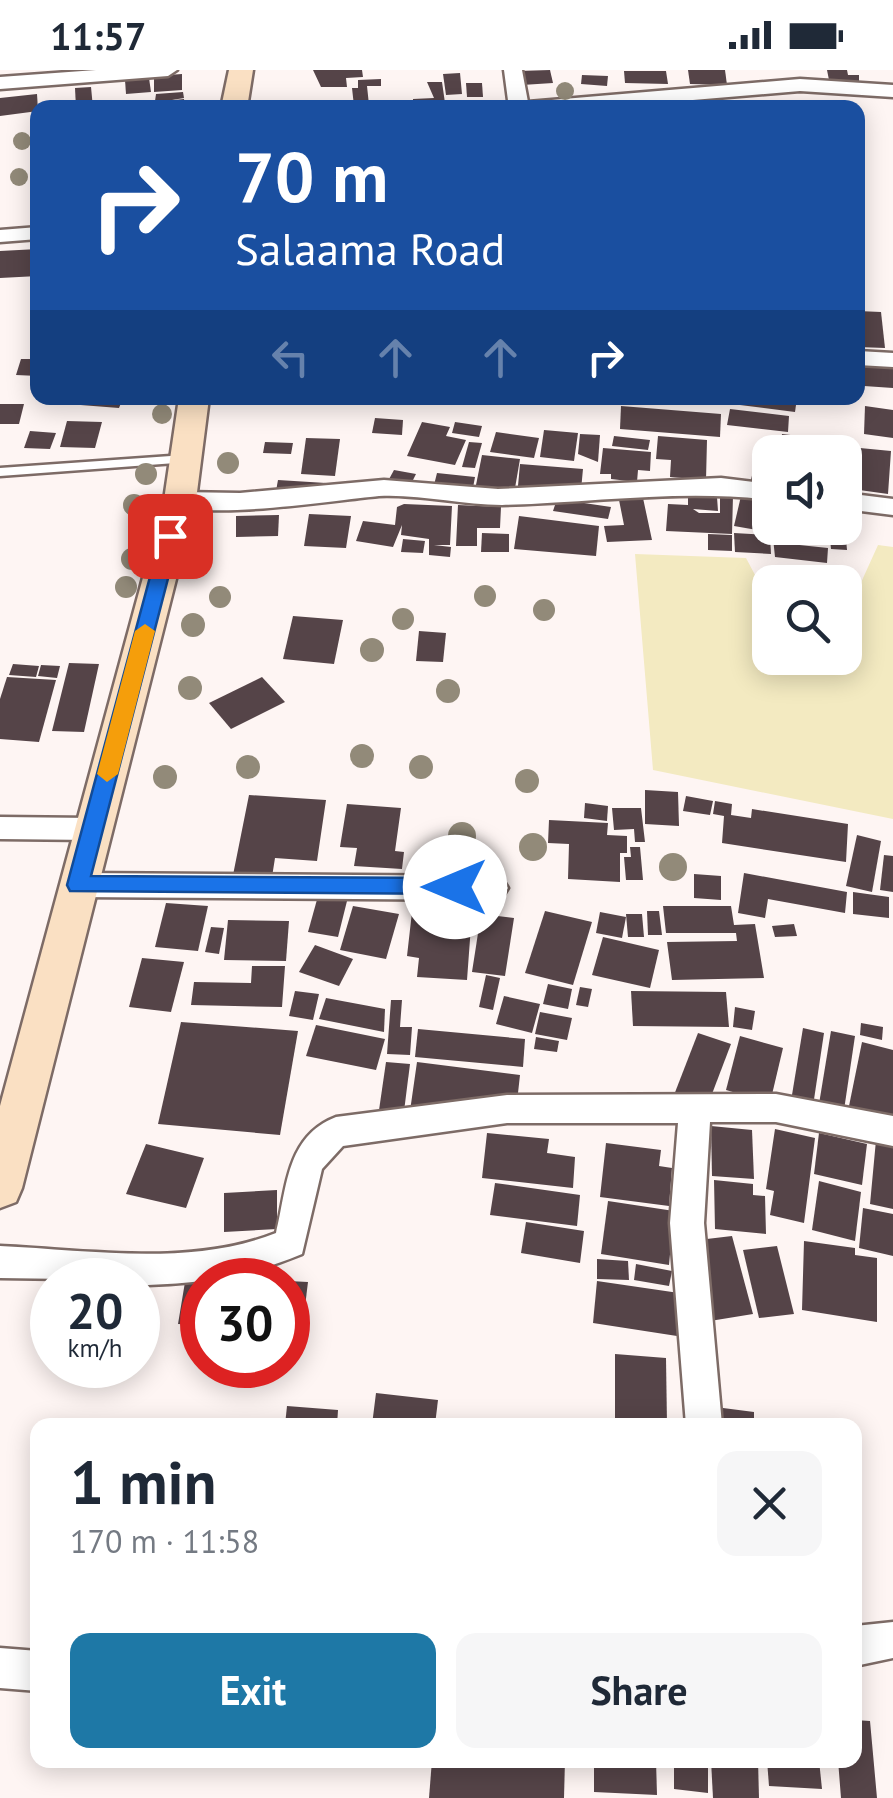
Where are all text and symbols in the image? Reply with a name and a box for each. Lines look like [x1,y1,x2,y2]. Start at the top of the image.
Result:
text: 11:57 [50,11,146,60]
text: 70 m [235,131,388,221]
icon: right [70,140,200,270]
text: Salaama Road [235,219,505,277]
icon: left [263,330,318,385]
icon: ahead [368,330,423,385]
icon: ahead [473,330,528,385]
icon: right [578,330,633,385]
map controls [752,435,862,675]
button: sound [752,435,862,545]
pin [128,494,213,579]
icon: arrive [143,509,198,564]
button: search [752,565,862,675]
position arrow [403,835,507,939]
speed limit sign: 30 [180,1258,310,1388]
text: 20 [67,1278,123,1343]
text: km/h [68,1332,122,1364]
text: 1 min [70,1443,216,1521]
button: close [717,1451,822,1556]
text: 170 m · 11:58 [70,1520,259,1562]
button: Exit [70,1633,436,1748]
button: Share [456,1633,822,1748]

